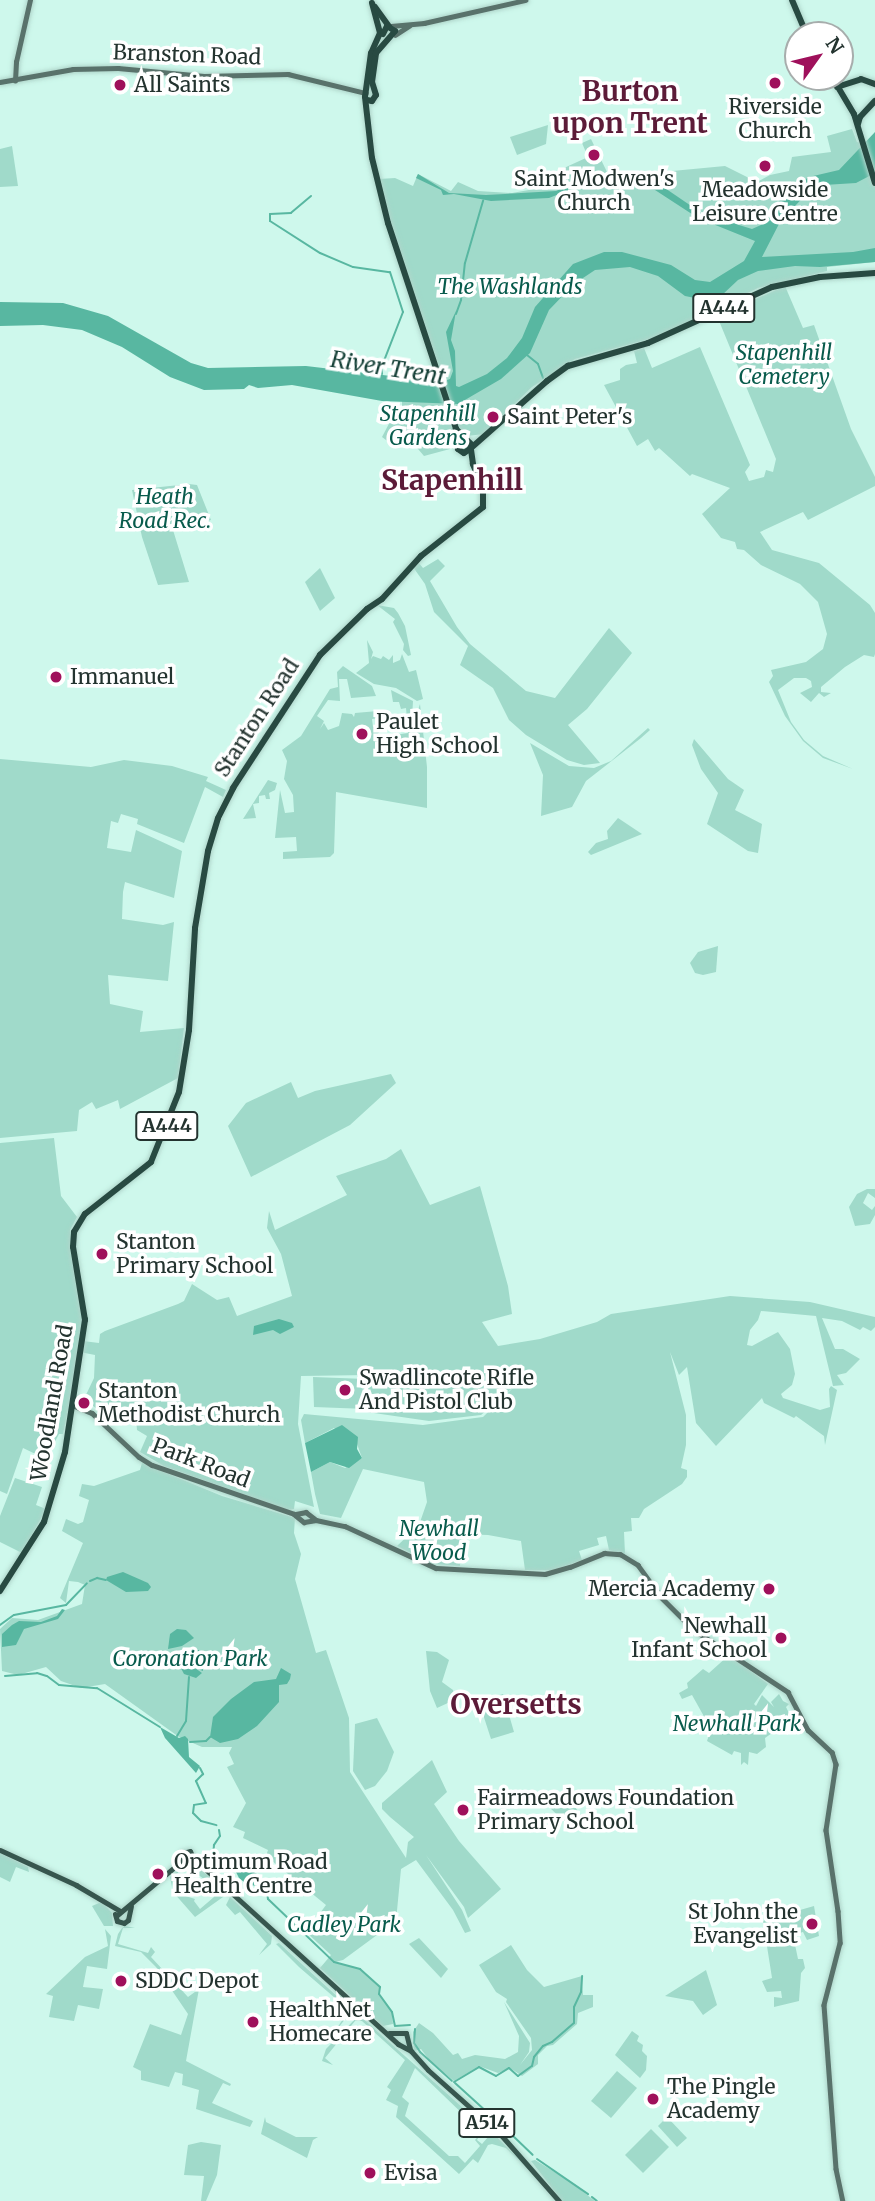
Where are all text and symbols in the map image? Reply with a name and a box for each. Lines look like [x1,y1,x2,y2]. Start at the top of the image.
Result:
north arrow [784,21,854,91]
text: N [821,32,849,58]
street label: Branston Road [112,40,262,70]
place label: All Saints [134,72,230,98]
district label: Burton upon Trent [552,74,708,140]
marker: Riverside Church [767,75,783,91]
marker: All Saints [112,77,128,93]
place label: Riverside Church [728,94,822,144]
marker: Saint Modwen's Church [586,147,602,163]
marker: Meadowside Leisure Centre [757,158,773,174]
place label: Saint Modwen's Church [514,166,674,216]
place label: Meadowside Leisure Centre [692,177,838,227]
park label: The Washlands [437,274,583,300]
road number: A444 [691,292,757,324]
park label: Stapenhill Cemetery [736,340,832,390]
water label: River Trent [329,345,447,391]
park label: Stapenhill Gardens [380,401,476,451]
place label: Saint Peter's [507,404,632,430]
marker: Saint Peter's [485,409,501,425]
district label: Stapenhill [381,463,523,497]
park label: Heath Road Rec. [119,484,211,534]
street label: Stanton Road [210,654,304,782]
place label: Immanuel [70,664,174,690]
marker: Immanuel [48,669,64,685]
place label: Paulet High School [376,709,499,759]
marker: Paulet High School [354,726,370,742]
road number: A444 [134,1110,200,1142]
place label: Stanton Primary School [116,1229,273,1279]
marker: Stanton Primary School [94,1246,110,1262]
street label: Woodland Road [26,1323,78,1483]
place label: Swadlincote Rifle And Pistol Club [359,1365,534,1415]
place label: Stanton Methodist Church [98,1378,280,1428]
marker: Swadlincote Rifle And Pistol Club [337,1382,353,1398]
marker: Stanton Methodist Church [76,1395,92,1411]
street label: Park Road [149,1433,253,1493]
park label: Newhall Wood [399,1516,479,1566]
place label: Mercia Academy [588,1576,755,1602]
marker: Mercia Academy [761,1581,777,1597]
place label: Newhall Infant School [631,1613,767,1663]
marker: Newhall Infant School [773,1630,789,1646]
park label: Coronation Park [112,1646,268,1672]
district label: Oversetts [450,1687,582,1721]
park label: Newhall Park [673,1711,801,1737]
place label: Fairmeadows Foundation Primary School [477,1785,734,1835]
marker: Fairmeadows Foundation Primary School [455,1802,471,1818]
place label: Optimum Road Health Centre [174,1849,328,1899]
marker: Optimum Road Health Centre [148,1864,168,1884]
place label: St John the Evangelist [688,1899,798,1949]
park label: Cadley Park [287,1912,401,1938]
marker: St John the Evangelist [804,1916,820,1932]
place label: SDDC Depot [135,1968,259,1994]
marker: SDDC Depot [113,1973,129,1989]
place label: HealthNet Homecare [269,1997,372,2047]
marker: HealthNet Homecare [243,2012,263,2032]
place label: The Pingle Academy [667,2074,775,2124]
marker: The Pingle Academy [645,2091,661,2107]
road number: A514 [457,2108,517,2138]
place label: Evisa [384,2160,437,2186]
marker: Evisa [362,2165,378,2181]

